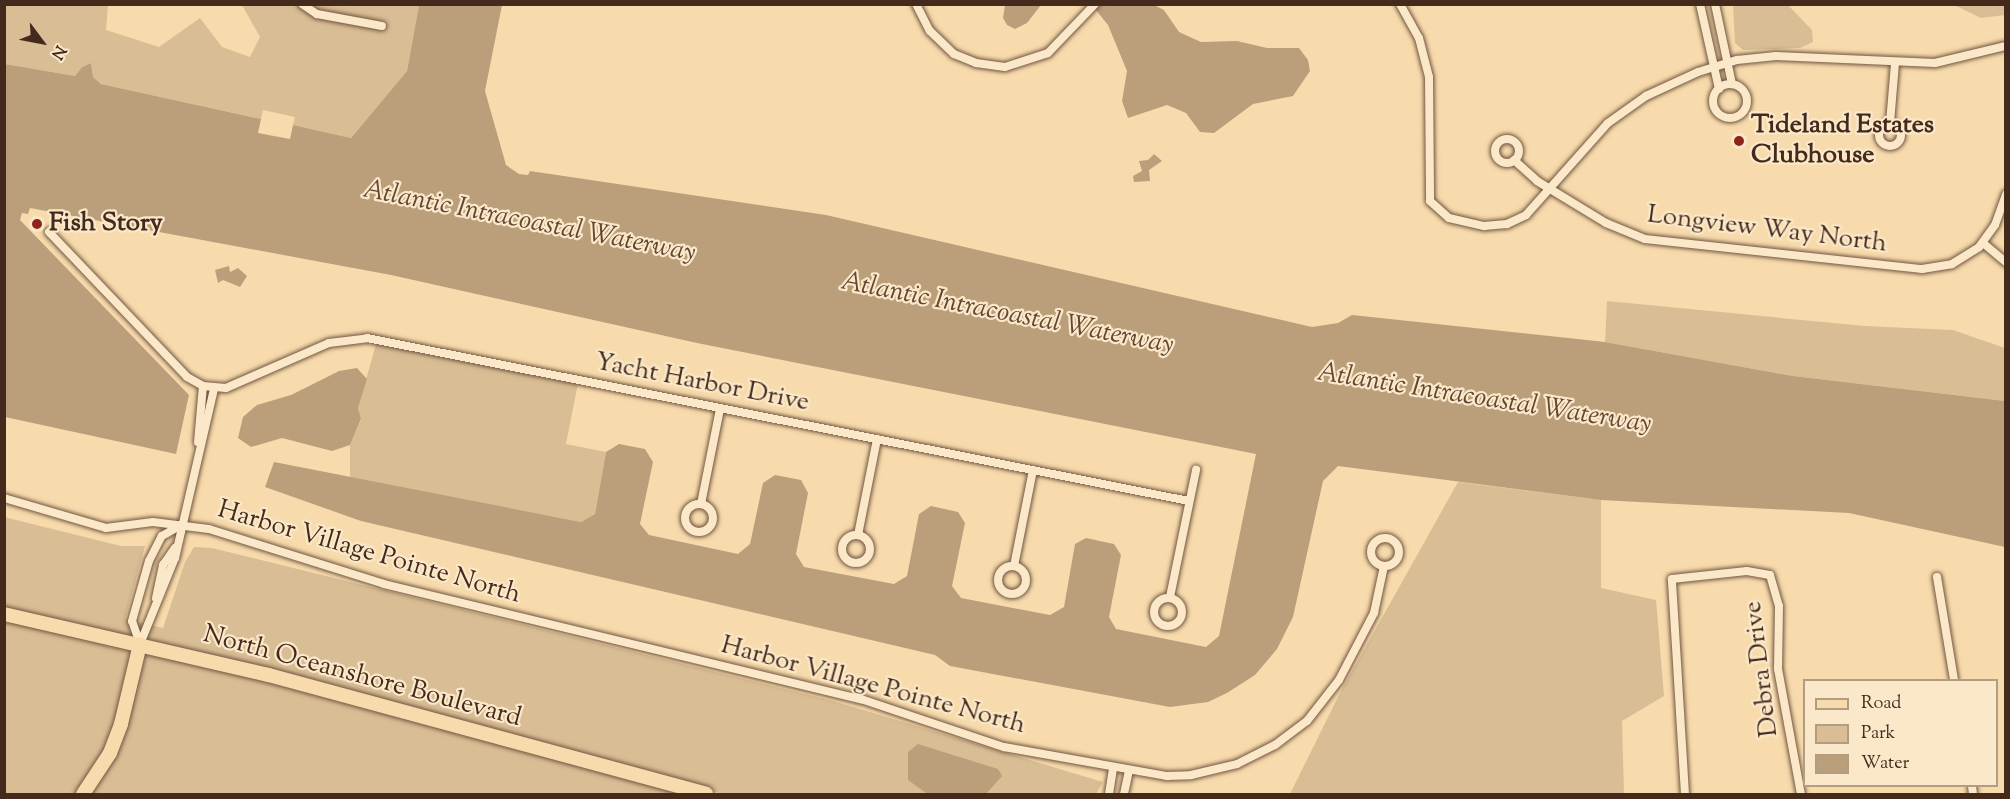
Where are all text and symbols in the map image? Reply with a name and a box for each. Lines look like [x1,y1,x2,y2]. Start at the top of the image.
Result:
north arrow [12,12,72,72]
text: N [45,40,71,63]
place label: Tideland Estates Clubhouse [1751,110,1934,172]
marker: Tideland Estates Clubhouse [1732,134,1746,148]
water label: Atlantic Intracoastal Waterway [360,174,698,270]
street label: Longview Way North [1645,200,1889,260]
place label: Fish Story [49,208,163,240]
marker: Fish Story [30,217,44,231]
water label: Atlantic Intracoastal Waterway [838,266,1176,362]
street label: Yacht Harbor Drive [592,347,812,419]
water label: Atlantic Intracoastal Waterway [1315,357,1653,441]
street label: Harbor Village Pointe North [214,495,524,611]
street label: Debra Drive [1738,599,1786,739]
street label: North Oceanshore Boulevard [199,619,525,735]
street label: Harbor Village Pointe North [717,630,1029,742]
legend [1803,679,1998,787]
text: Road [1861,691,1901,717]
text: Park [1861,721,1895,747]
text: Water [1861,751,1909,777]

